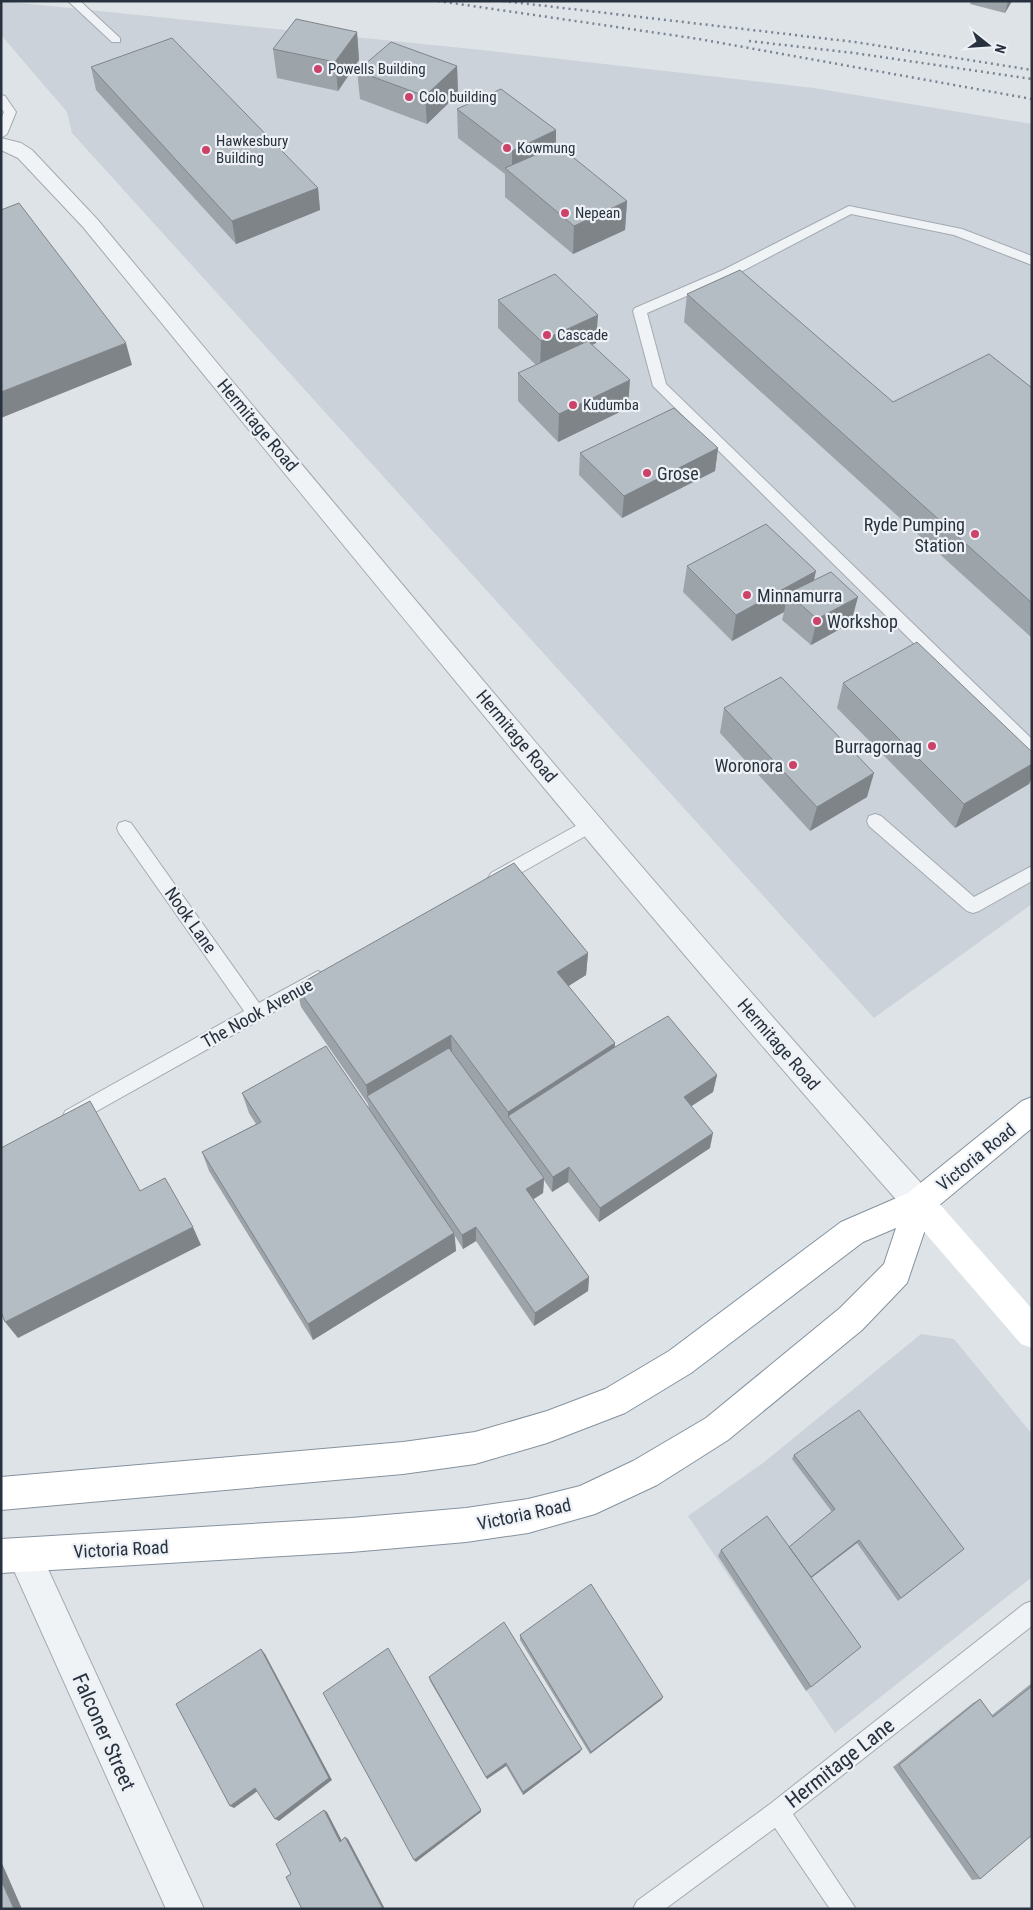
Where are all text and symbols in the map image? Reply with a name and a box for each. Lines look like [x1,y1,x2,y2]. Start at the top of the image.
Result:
north arrow [963,20,1013,70]
text: N [992,42,1009,55]
place label: Powells Building [328,60,426,78]
marker: Powells Building [312,63,324,75]
place label: Colo building [419,88,497,106]
marker: Colo building [403,91,415,103]
place label: Hawkesbury Building [216,132,288,167]
place label: Kowmung [517,139,575,157]
marker: Kowmung [501,142,513,154]
marker: Hawkesbury Building [200,144,212,156]
place label: Nepean [575,204,620,222]
marker: Nepean [559,207,571,219]
place label: Cascade [557,326,608,344]
marker: Cascade [541,329,553,341]
street label: Hermitage Road [213,374,303,476]
place label: Kudumba [583,396,639,414]
marker: Kudumba [567,399,579,411]
place label: Grose [657,463,699,484]
marker: Grose [641,467,653,479]
place label: Ryde Pumping Station [864,514,965,556]
marker: Ryde Pumping Station [969,528,981,540]
place label: Minnamurra [757,585,842,606]
marker: Minnamurra [741,589,753,601]
place label: Workshop [827,611,898,632]
marker: Workshop [811,615,823,627]
street label: Hermitage Road [472,685,562,787]
place label: Burragornag [835,736,922,757]
marker: Burragornag [926,740,938,752]
place label: Woronora [715,755,783,776]
marker: Woronora [787,759,799,771]
street label: Nook Lane [161,883,221,957]
street label: The Nook Avenue [198,974,316,1052]
street label: Hermitage Road [734,994,824,1094]
street label: Victoria Road [932,1119,1020,1195]
street label: Victoria Road [475,1494,573,1534]
street label: Victoria Road [73,1536,169,1562]
street label: Falconer Street [68,1670,140,1794]
street label: Hermitage Lane [781,1713,899,1813]

